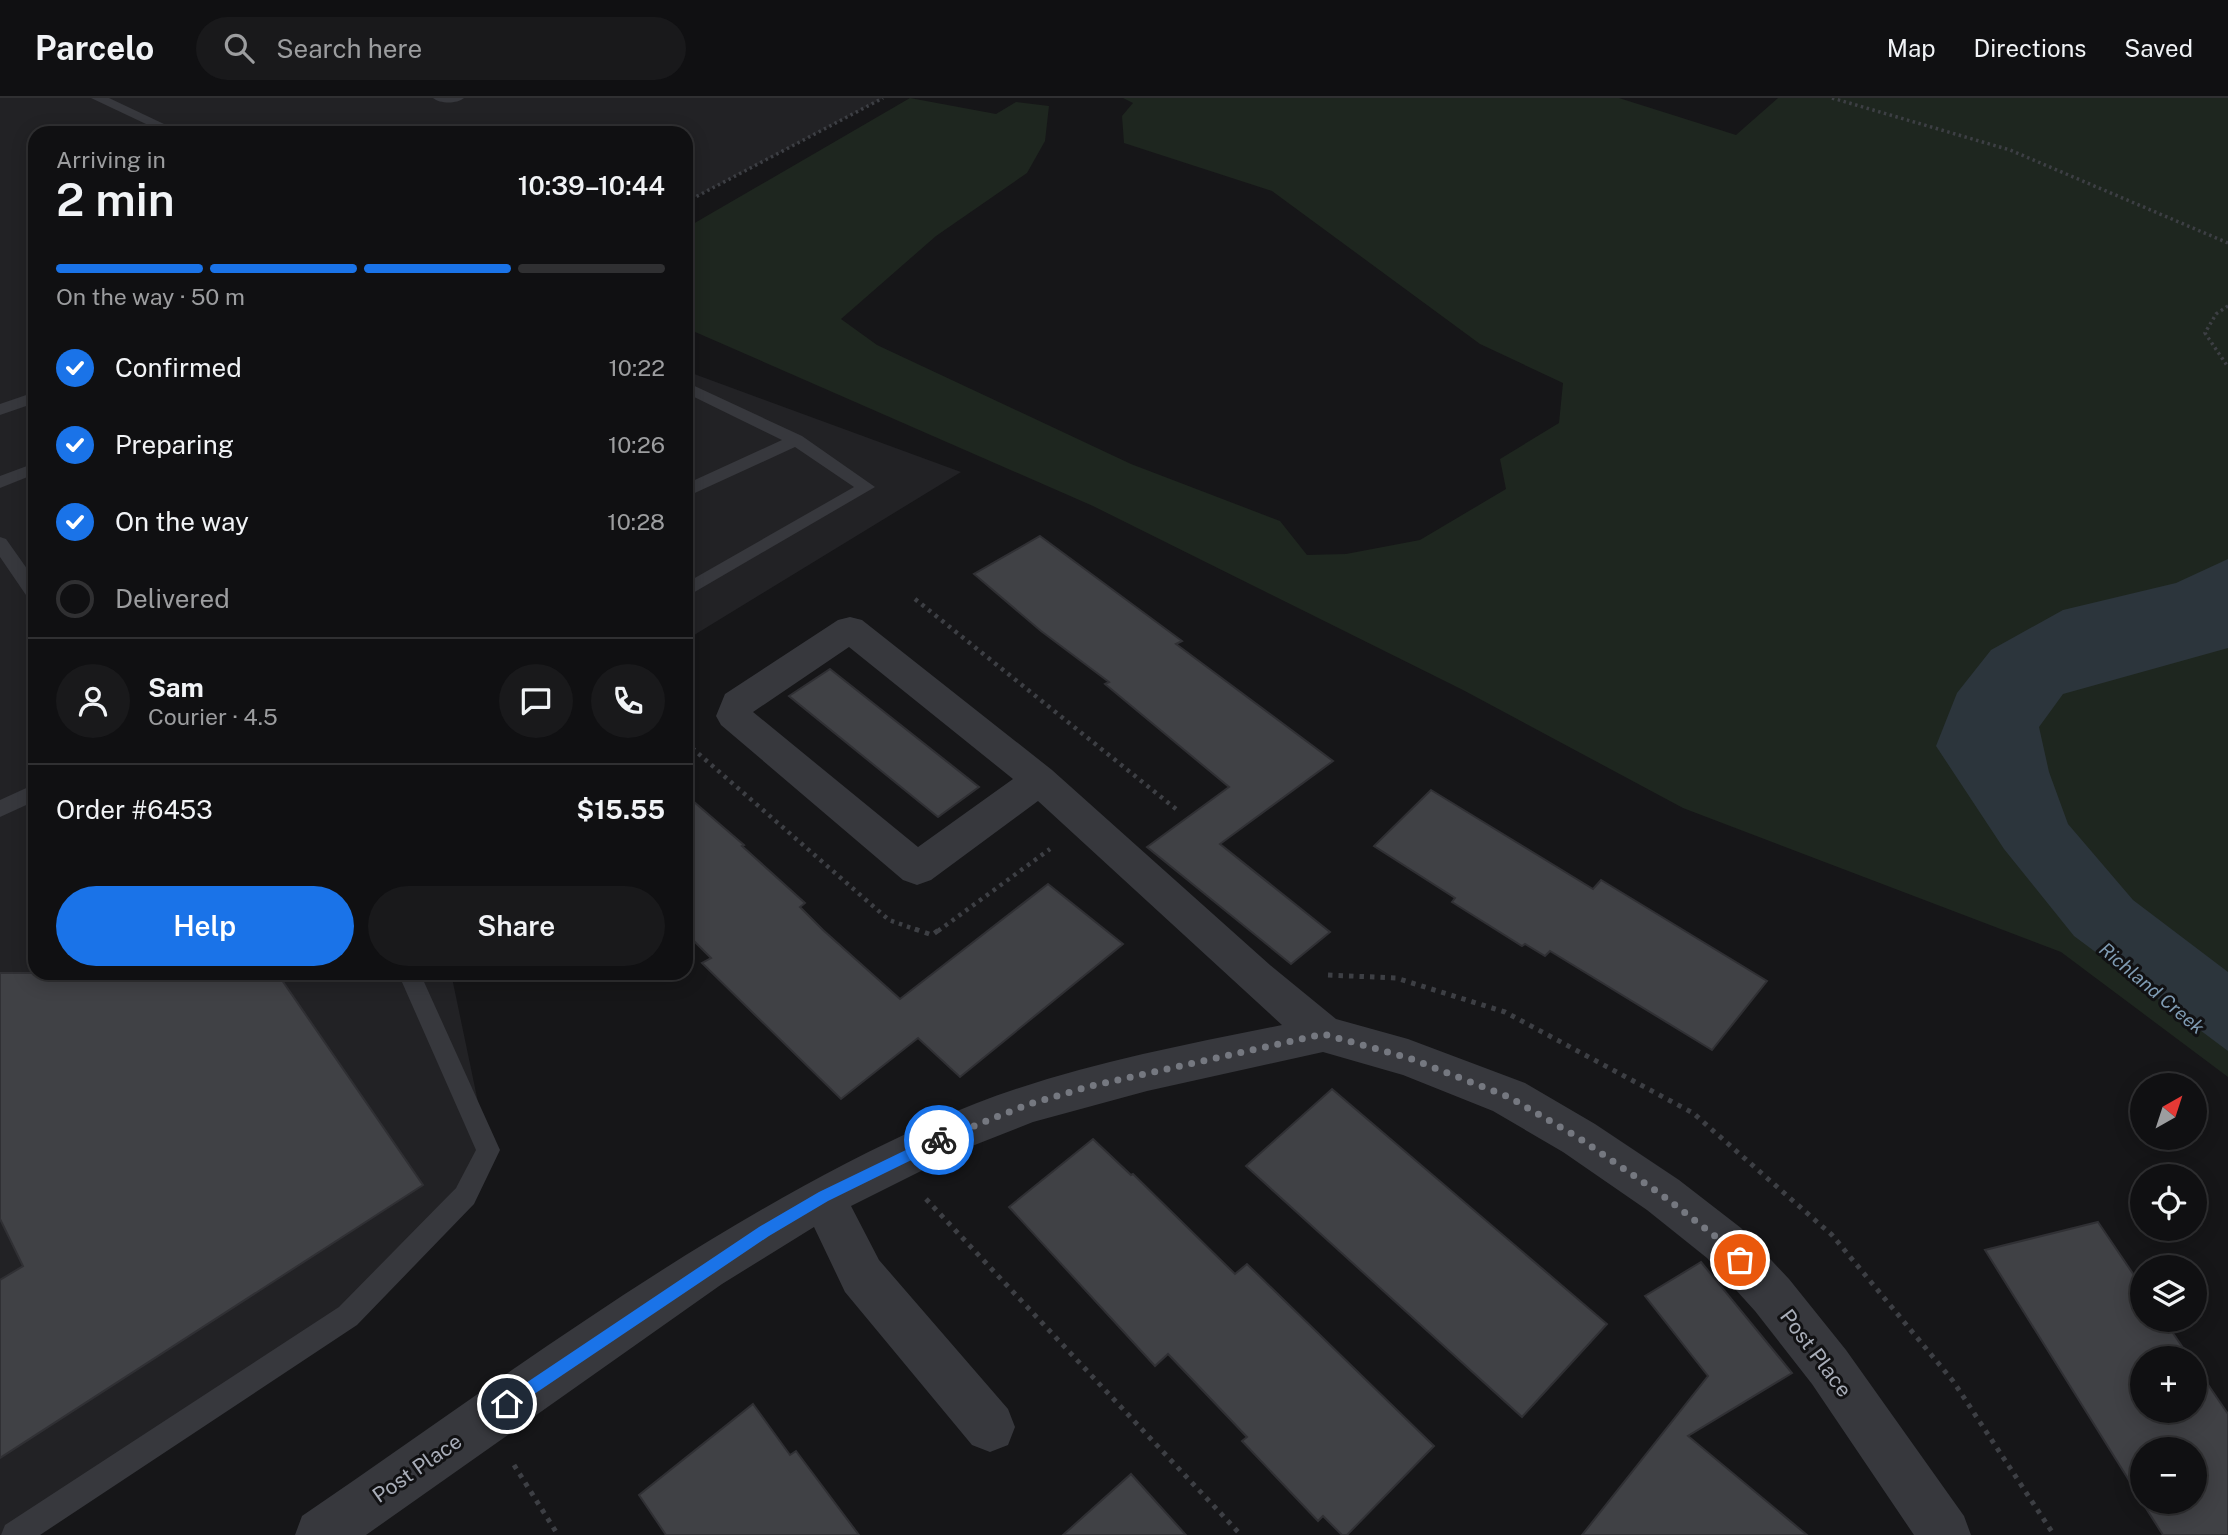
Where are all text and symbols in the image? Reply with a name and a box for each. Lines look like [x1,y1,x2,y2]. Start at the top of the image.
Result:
search box [196,17,686,80]
text: Parcelo [35,29,154,67]
icon: search [220,29,258,67]
text: Search here [276,33,422,64]
text: Map [1887,34,1936,62]
text: Directions [1974,34,2086,62]
text: Saved [2124,34,2193,62]
text: Arriving in [56,146,166,173]
text: 10:39–10:44 [518,170,665,201]
text: 2 min [56,172,175,226]
text: On the way · 50 m [56,283,245,310]
icon: check [56,349,94,387]
text: Confirmed [115,352,242,383]
text: 10:22 [609,354,665,381]
icon: check [56,426,94,464]
text: Preparing [115,429,234,460]
text: 10:26 [608,431,665,458]
icon: check [56,503,94,541]
text: On the way [115,506,249,537]
text: 10:28 [607,508,665,535]
text: Delivered [115,583,230,614]
button: person [56,664,130,738]
button: chat [499,664,573,738]
button: phone [591,664,665,738]
text: Sam [148,672,204,703]
text: Courier · 4.5 [148,703,278,730]
text: Order #6453 [56,794,213,825]
text: $15.55 [577,794,665,825]
button: Help [56,886,354,966]
button: Share [368,886,665,966]
water label: Richland Creek [2095,938,2209,1039]
north arrow [2130,1073,2207,1150]
map controls [2130,1073,2207,1514]
courier [904,1105,974,1175]
icon: bike [920,1121,958,1159]
button: locate [2130,1164,2207,1241]
pin [1710,1230,1770,1290]
icon: bag [1721,1241,1759,1279]
button: layers [2130,1255,2207,1332]
street label: Post Place [1775,1304,1857,1402]
button: + [2130,1346,2207,1423]
pin [477,1374,537,1434]
icon: home [488,1385,526,1423]
street label: Post Place [368,1428,466,1508]
button: − [2130,1437,2207,1514]

